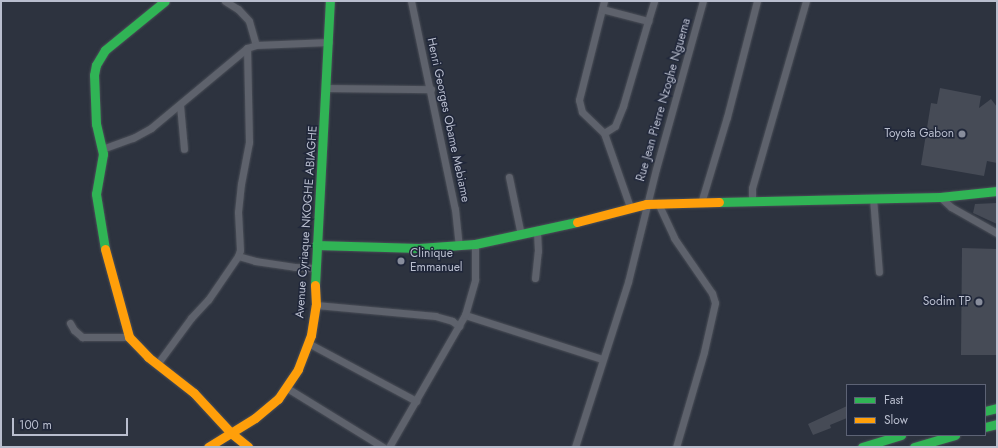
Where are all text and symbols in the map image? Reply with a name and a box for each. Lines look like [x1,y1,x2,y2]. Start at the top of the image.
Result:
street label: Rue Jean Pierre Nzoghe Nguema [634,17,694,183]
street label: Henri Georges Obame Mebiame [424,36,472,204]
street label: Avenue Cyriaque NKOGHE ABIAGHE [293,125,321,319]
place label: Toyota Gabon [885,127,954,141]
marker: Toyota Gabon [957,129,967,139]
place label: Clinique Emmanuel [410,247,463,275]
marker: Clinique Emmanuel [395,255,407,267]
place label: Sodim TP [923,295,971,309]
marker: Sodim TP [974,297,984,307]
legend [846,384,986,436]
text: Fast [884,391,903,409]
scale bar [14,410,130,436]
text: Slow [884,411,908,429]
text: 100 m [19,416,52,434]

